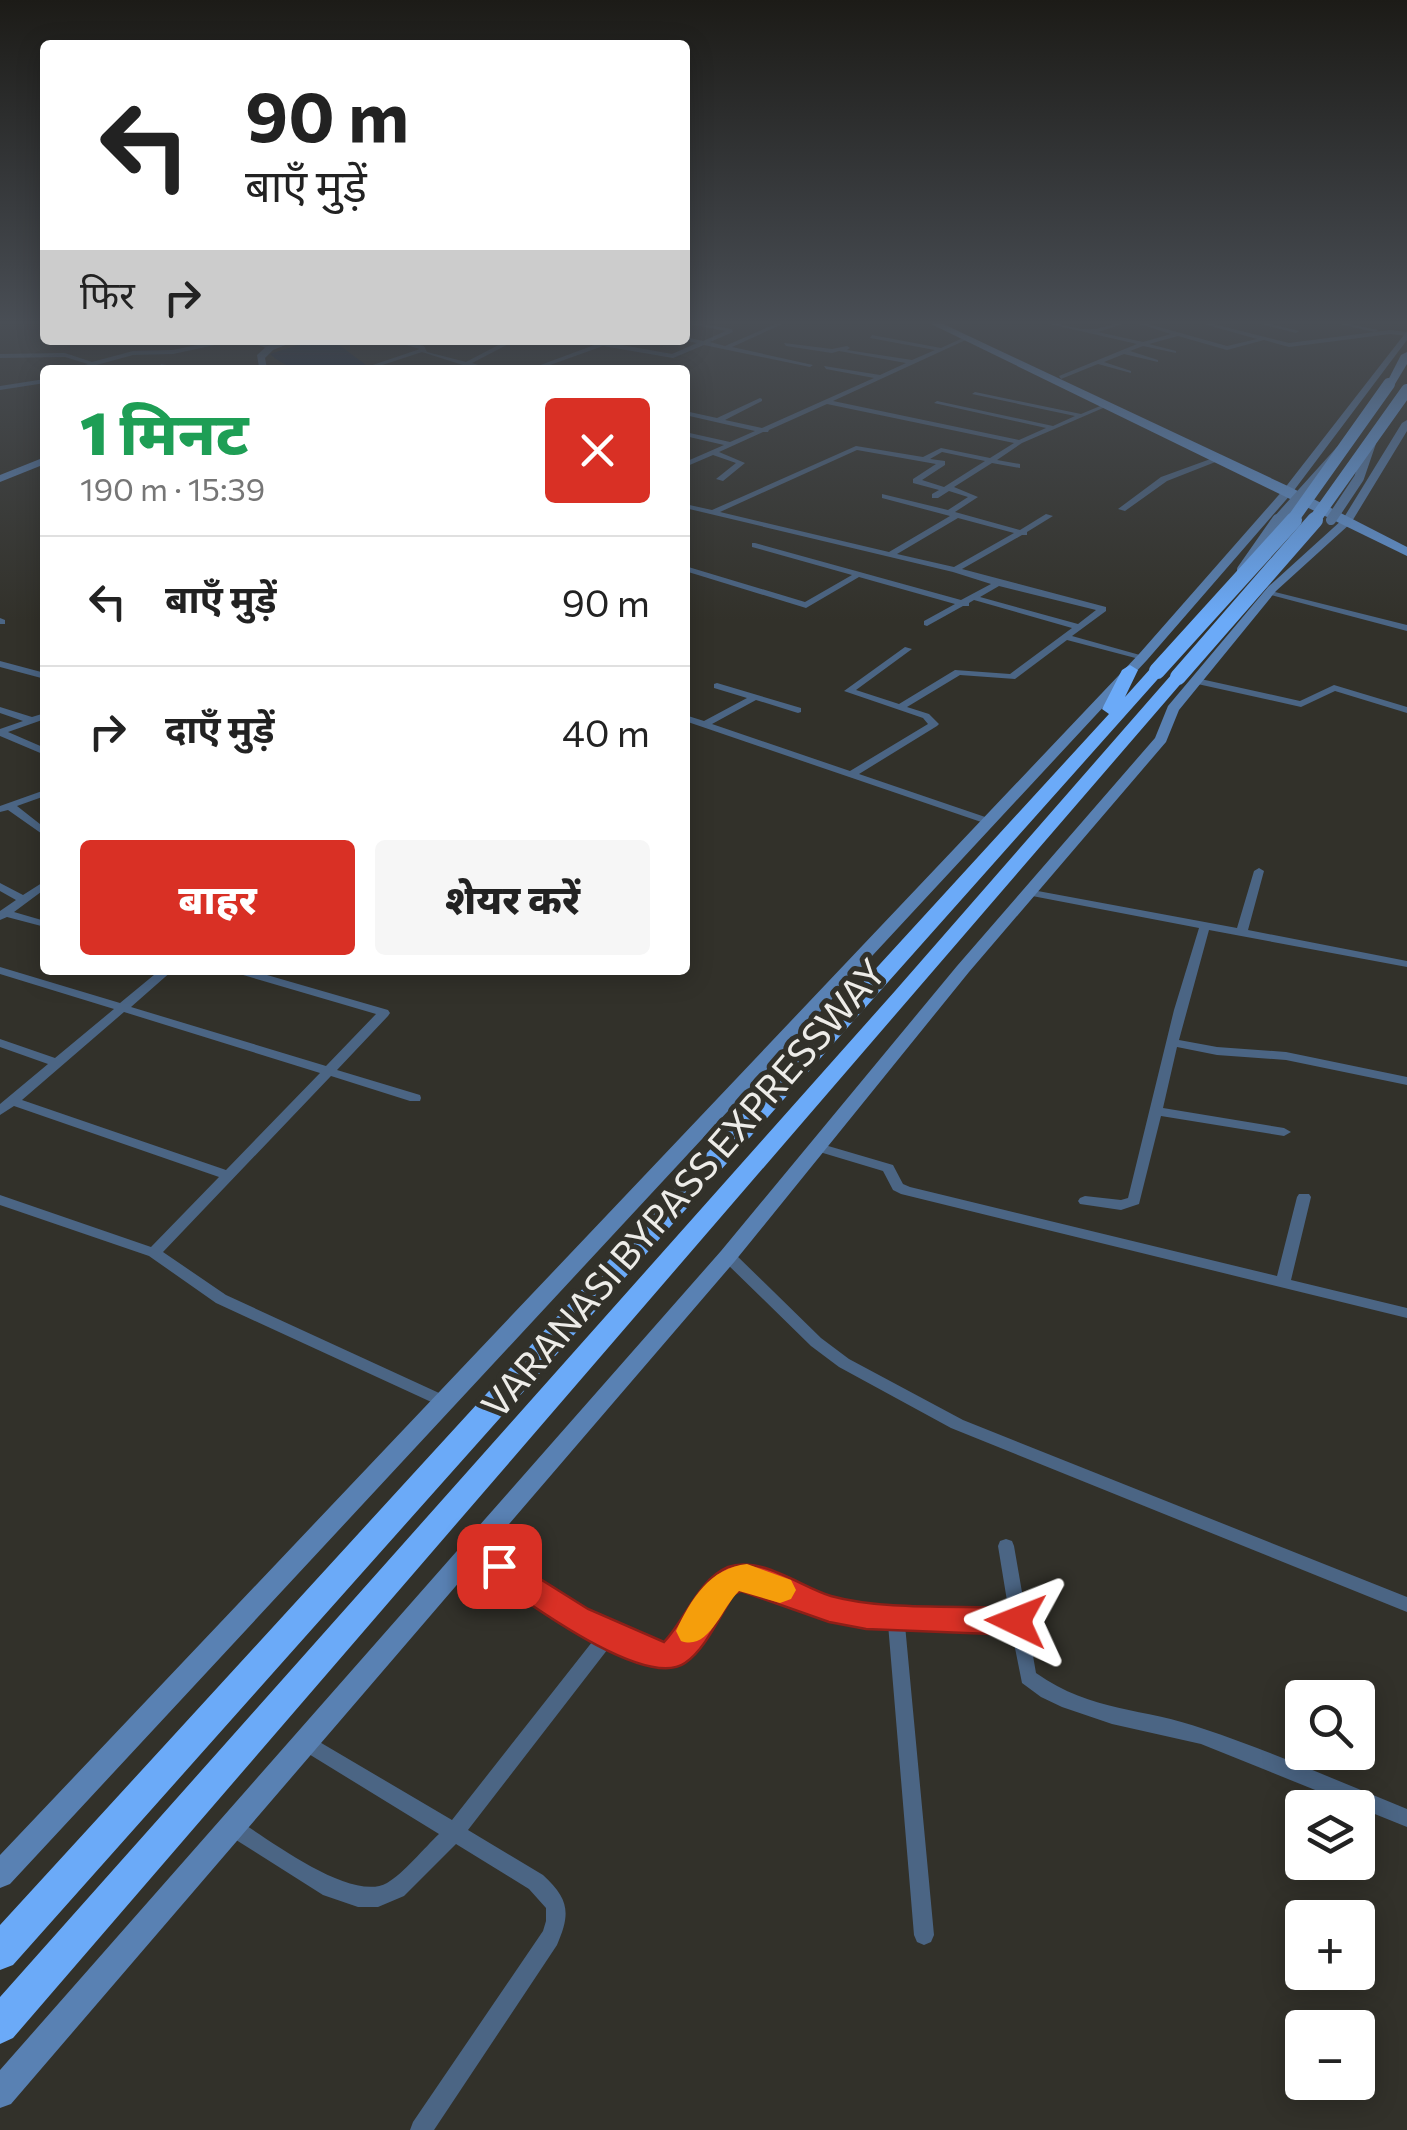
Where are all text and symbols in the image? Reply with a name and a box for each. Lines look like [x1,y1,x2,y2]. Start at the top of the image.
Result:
text: 90 m [245,71,409,156]
icon: left [80,80,210,210]
text: बाएँ मुड़ें [245,156,367,211]
text: फिर [80,270,135,317]
icon: right [155,270,210,325]
text: 1 मिनट [80,394,249,467]
button: close [545,398,650,503]
text: 190 m · 15:39 [80,468,265,508]
icon: left [80,574,135,629]
text: बाएँ मुड़ें [165,574,276,621]
text: 90 m [562,578,650,625]
icon: right [80,704,135,759]
text: दाएँ मुड़ें [165,704,274,751]
text: 40 m [562,708,650,755]
button: बाहर [80,840,355,955]
button: शेयर करें [375,840,650,955]
street label: VARANASI BYPASS EXPRESSWAY [470,948,894,1426]
pin [457,1524,542,1609]
icon: arrive [472,1539,527,1594]
position arrow [964,1569,1068,1673]
map controls [1285,1680,1375,2100]
button: search [1285,1680,1375,1770]
button: layers [1285,1790,1375,1880]
button: + [1285,1900,1375,1990]
button: − [1285,2010,1375,2100]

